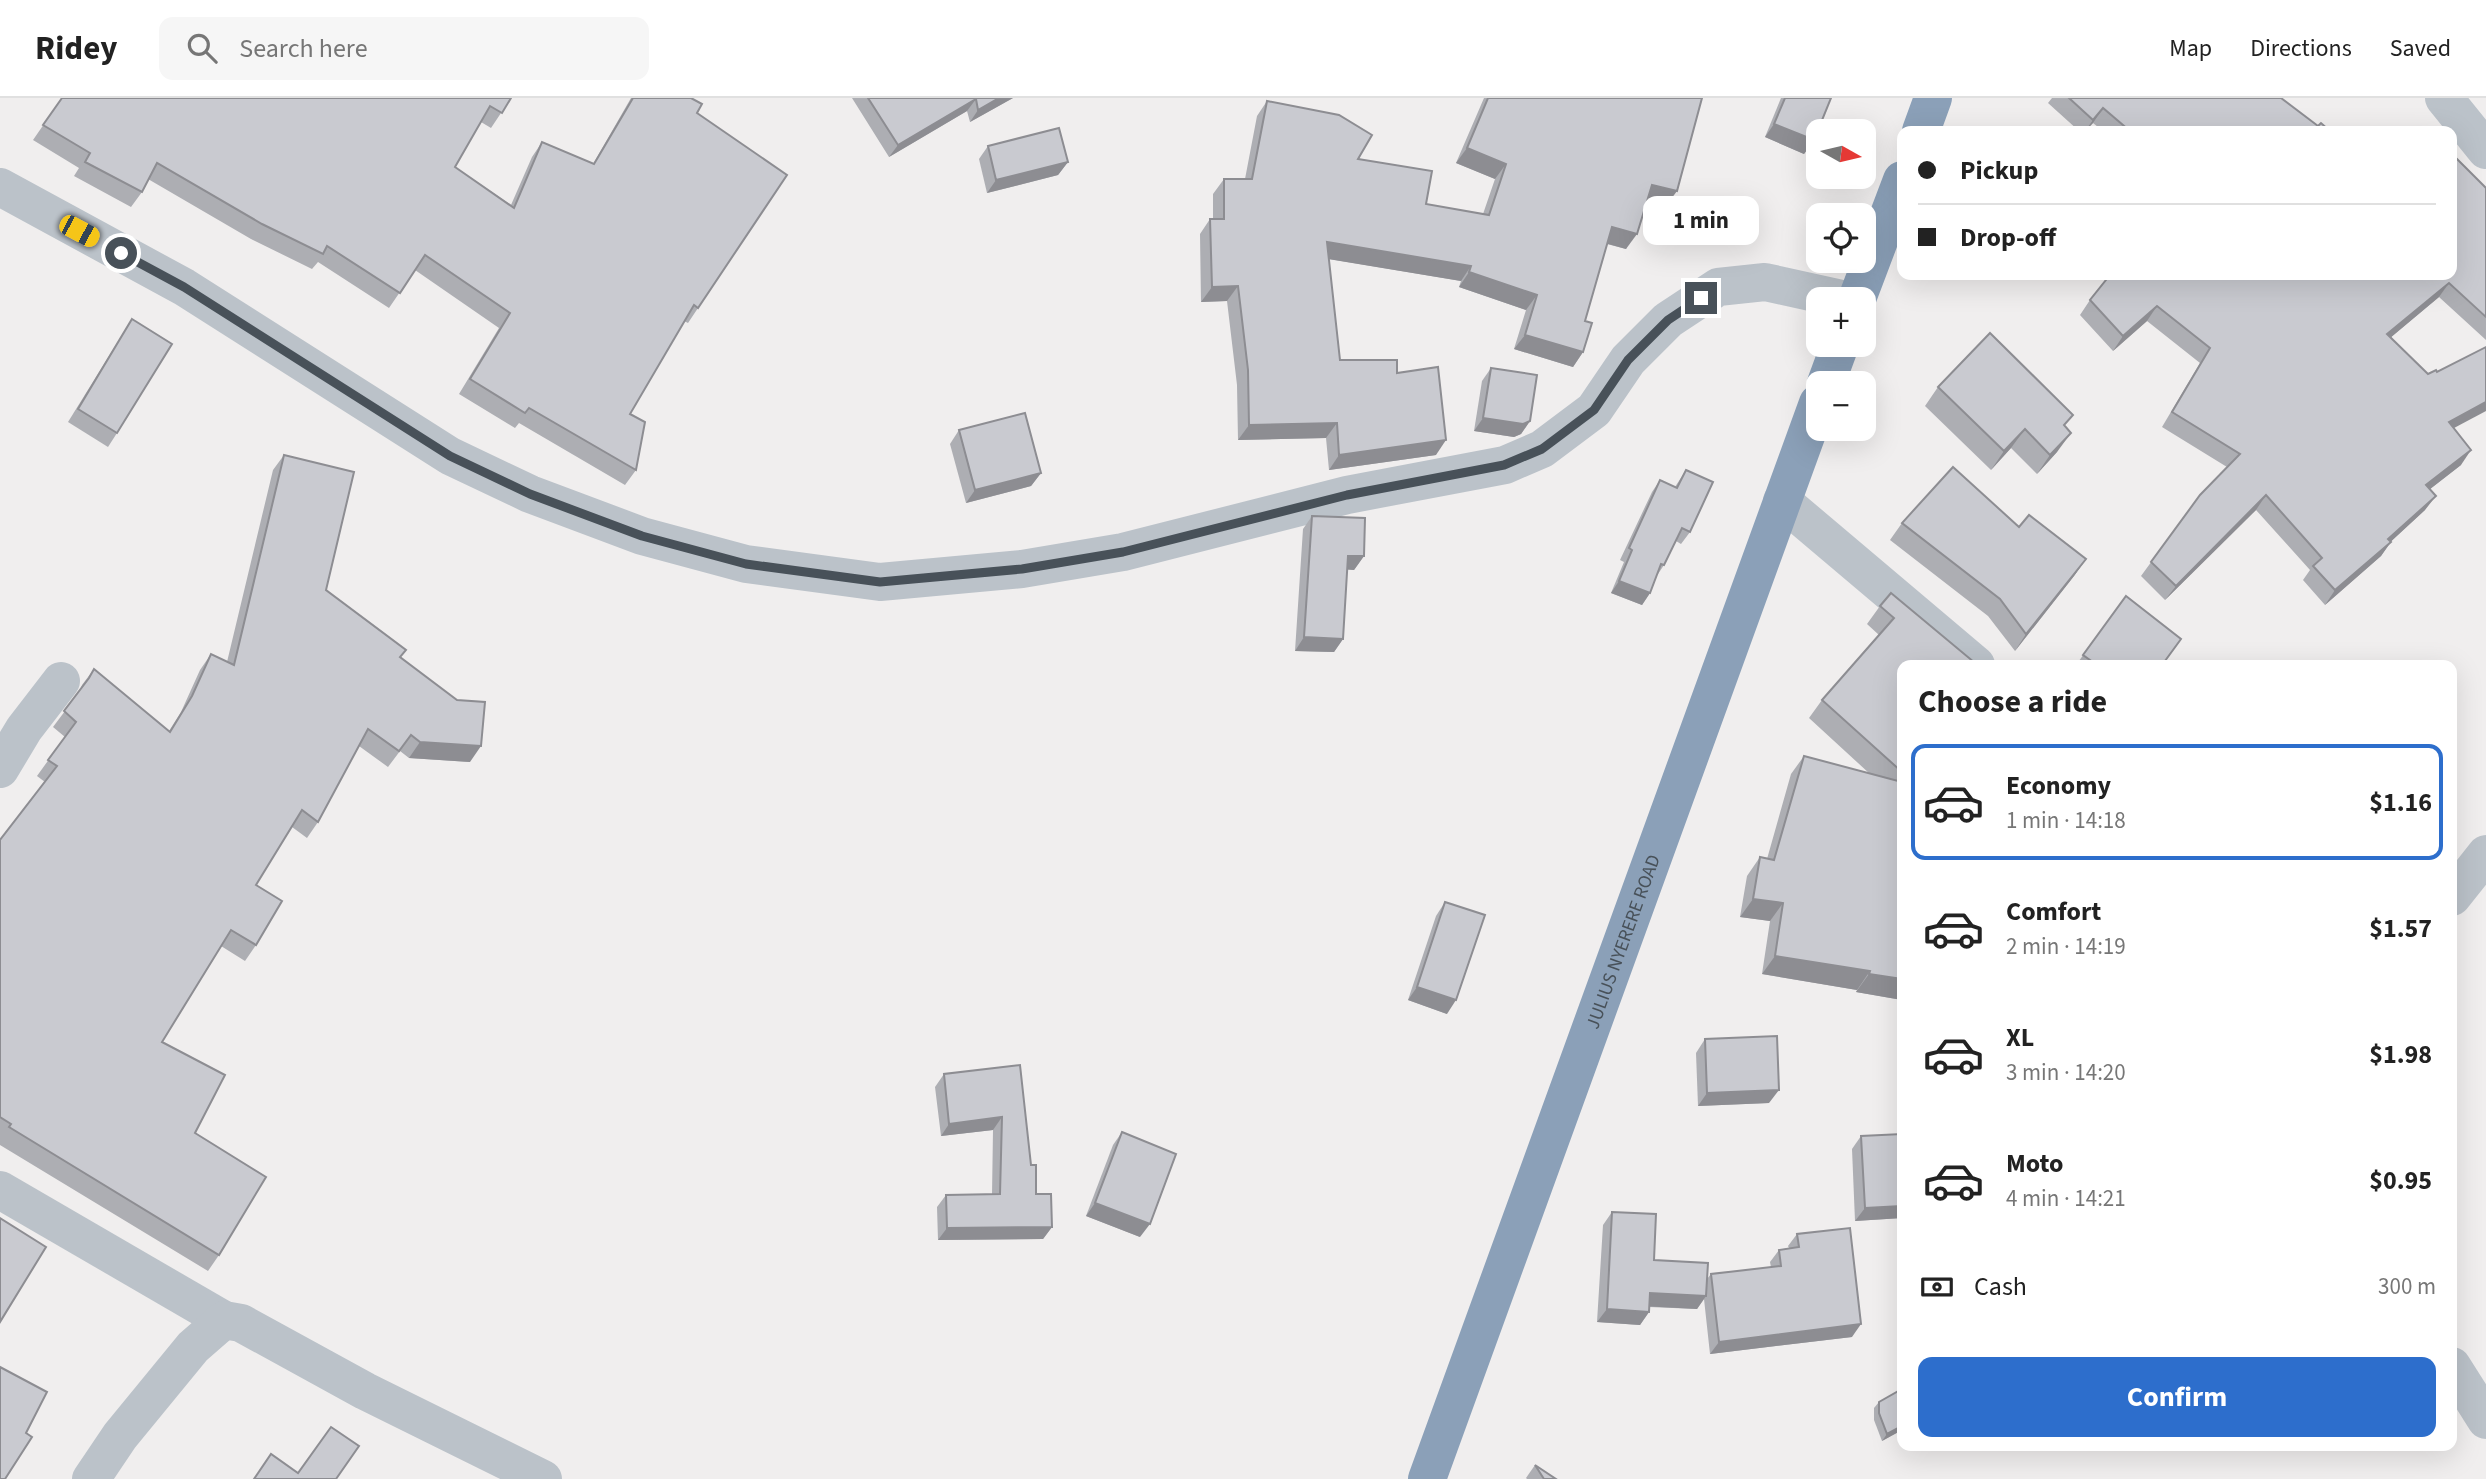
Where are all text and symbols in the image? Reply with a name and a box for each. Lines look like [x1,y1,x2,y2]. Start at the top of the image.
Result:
search box [159,17,649,80]
text: Ridey [35,25,117,72]
icon: search [183,29,221,67]
text: Search here [239,30,368,67]
text: Map [2169,31,2212,66]
text: Directions [2250,31,2352,66]
text: Saved [2390,31,2451,66]
north arrow [1806,119,1876,189]
map controls [1806,119,1876,441]
text: Pickup [1960,152,2038,189]
callout: 1 min [1643,197,1759,246]
button: locate [1806,203,1876,273]
text: 1 min [1673,204,1729,237]
car [56,212,103,250]
text: Drop-off [1960,219,2056,256]
route start [105,237,137,269]
route end [1685,282,1717,314]
button: + [1806,287,1876,357]
button: − [1806,371,1876,441]
text: Choose a ride [1918,679,2107,725]
text: Economy [2006,767,2111,804]
icon: car [1922,771,1985,834]
text: $1.16 [2369,784,2432,821]
text: 1 min · 14:18 [2006,804,2126,837]
street label: JULIUS NYERERE ROAD [1580,851,1668,1033]
text: Comfort [2006,893,2101,930]
icon: car [1922,897,1985,960]
text: $1.57 [2369,910,2432,947]
text: 2 min · 14:19 [2006,930,2126,963]
text: XL [2006,1019,2034,1056]
icon: car [1922,1023,1985,1086]
text: $1.98 [2369,1036,2432,1073]
text: 3 min · 14:20 [2006,1056,2126,1089]
text: Moto [2006,1145,2063,1182]
icon: car [1922,1149,1985,1212]
text: $0.95 [2369,1162,2432,1199]
text: 4 min · 14:21 [2006,1182,2126,1215]
icon: cash [1918,1268,1956,1306]
text: Cash [1974,1268,2027,1305]
text: 300 m [2378,1270,2436,1303]
button: Confirm [1918,1357,2436,1437]

